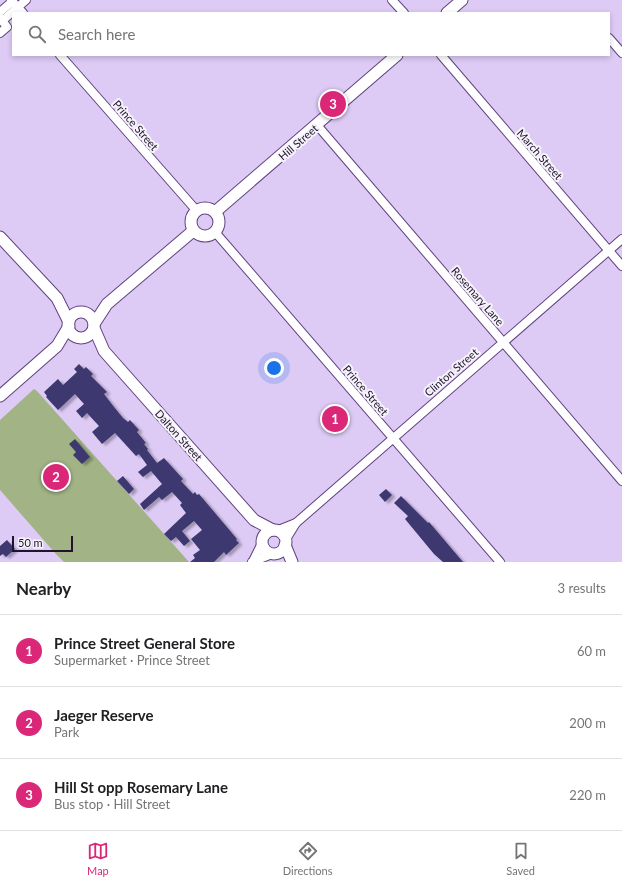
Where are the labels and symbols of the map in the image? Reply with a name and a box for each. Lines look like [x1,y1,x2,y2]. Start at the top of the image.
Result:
pin: 3 [320,89,346,119]
street label: Prince Street [111,97,161,153]
street label: Hill Street [276,121,320,163]
street label: March Street [515,126,565,182]
street label: Rosemary Lane [449,264,507,328]
street label: Clinton Street [422,345,480,399]
your location [264,358,284,378]
street label: Prince Street [341,362,391,418]
pin: 1 [322,404,348,434]
street label: Dalton Street [153,407,205,463]
pin: 2 [43,462,69,492]
scale bar [12,534,73,553]

